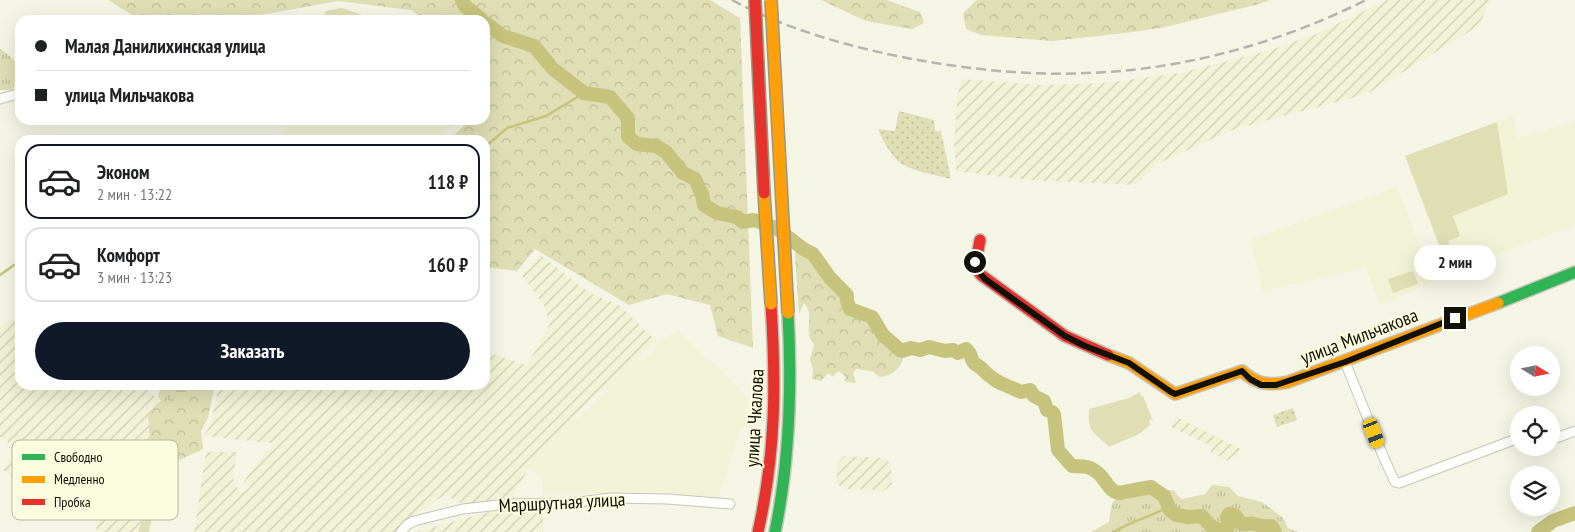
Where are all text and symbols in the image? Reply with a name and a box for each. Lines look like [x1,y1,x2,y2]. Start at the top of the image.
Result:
text: Малая Данилихинская улица [65,34,266,58]
text: улица Мильчакова [65,83,194,107]
icon: car [37,159,82,204]
text: Эконом [97,160,150,184]
text: 118 ₽ [428,170,468,194]
text: 2 мин · 13:22 [97,184,172,204]
icon: car [37,242,82,287]
text: Комфорт [97,243,160,267]
callout: 2 мин [1414,246,1496,280]
route start [964,251,986,273]
text: 2 мин [1438,252,1472,272]
text: 160 ₽ [428,253,468,277]
text: 3 мин · 13:23 [97,267,172,287]
street label: улица Мильчакова [1297,303,1421,369]
route end [1444,307,1466,329]
button: Заказать [35,322,470,380]
north arrow [1510,346,1560,396]
map controls [1510,346,1560,516]
street label: улица Чкалова [739,368,769,468]
button: locate [1510,406,1560,456]
car [1361,416,1386,450]
legend [12,440,178,520]
text: Свободно [54,448,102,466]
button: layers [1510,466,1560,516]
text: Медленно [54,470,105,488]
street label: Маршрутная улица [498,487,626,517]
text: Пробка [54,493,91,511]

